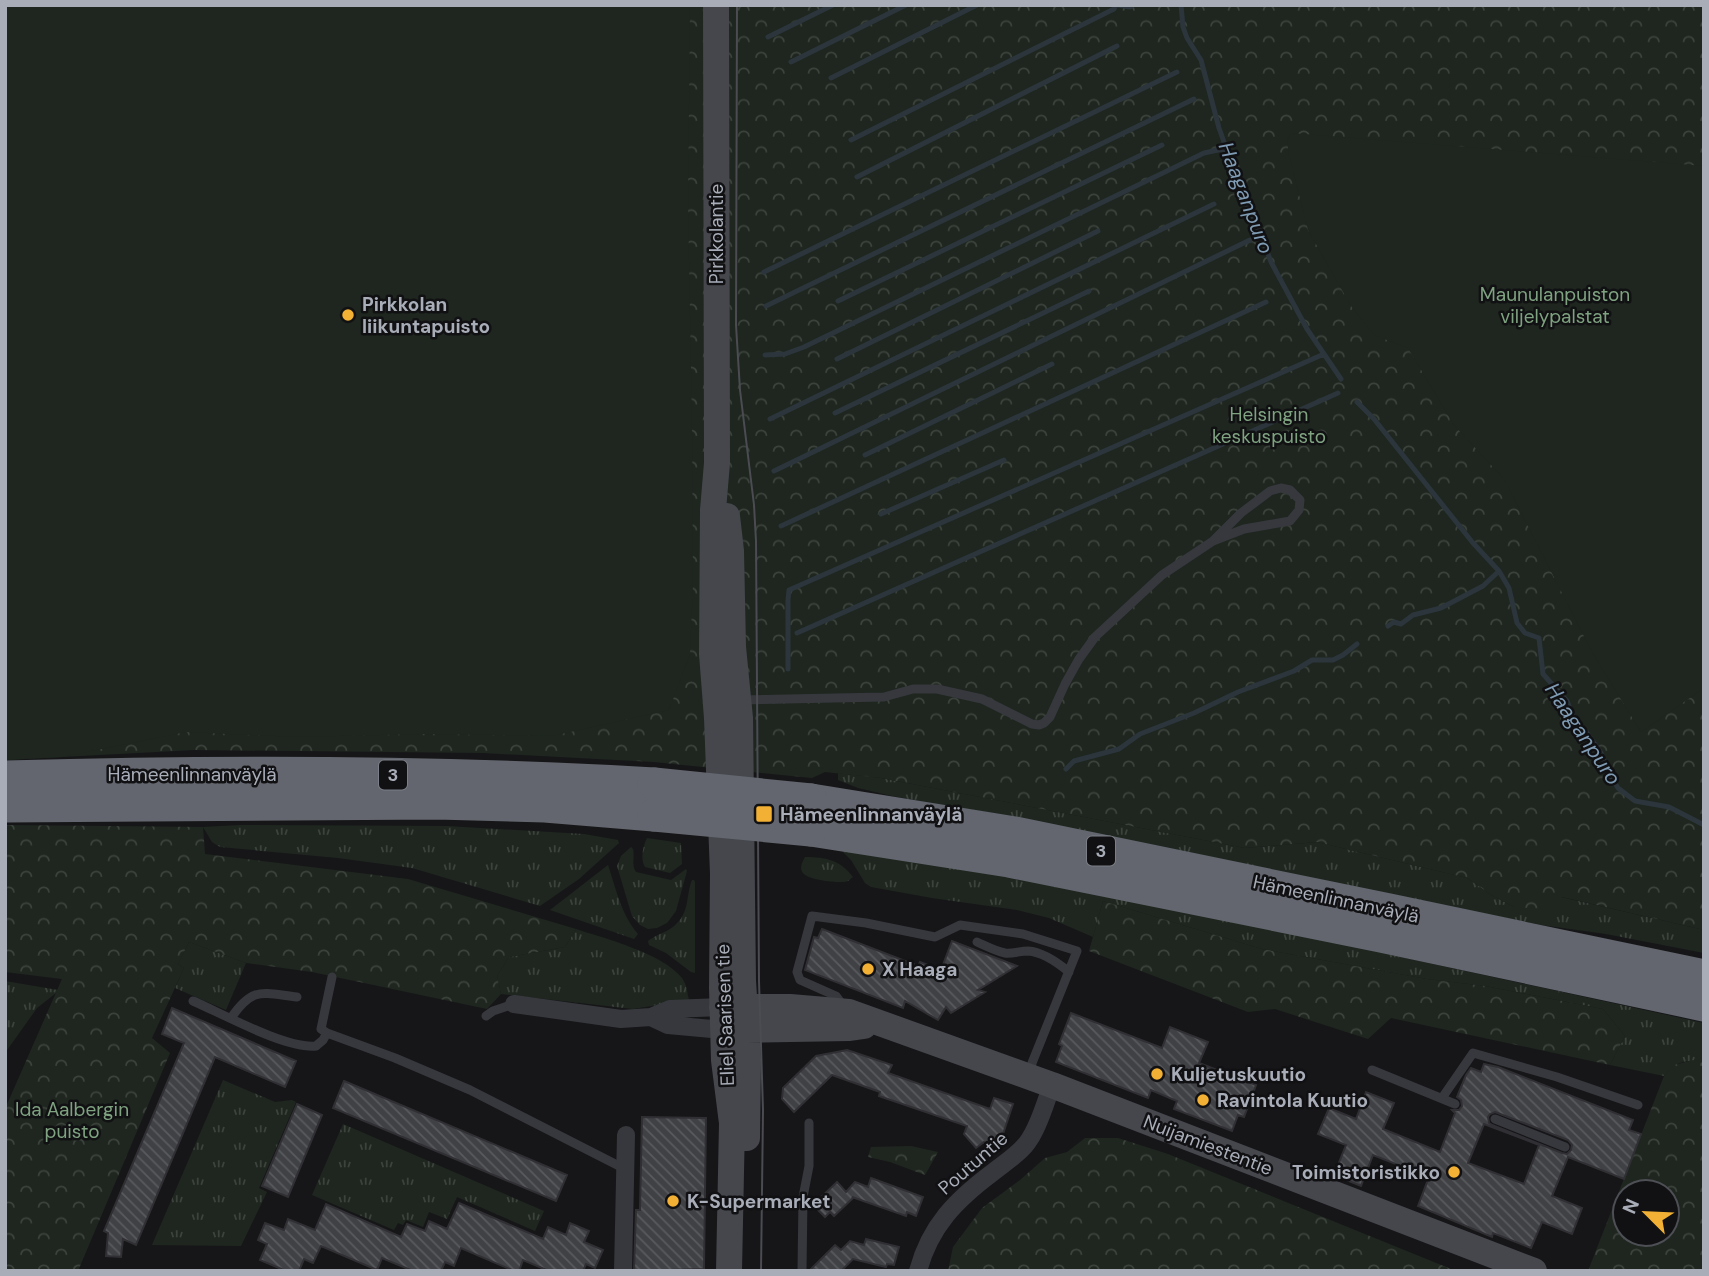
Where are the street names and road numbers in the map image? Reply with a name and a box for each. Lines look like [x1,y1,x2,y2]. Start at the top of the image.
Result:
street label: Pirkkolantie [704,184,729,284]
road number: 3 [379,760,407,790]
street label: Hämeenlinnanväylä [107,762,277,787]
road number: 3 [1087,836,1115,866]
street label: Hämeenlinnanväylä [1251,869,1421,929]
street label: Eliel Saarisen tie [710,944,740,1086]
street label: Nuijamiestentie [1140,1109,1276,1181]
street label: Poutuntie [933,1126,1013,1200]

